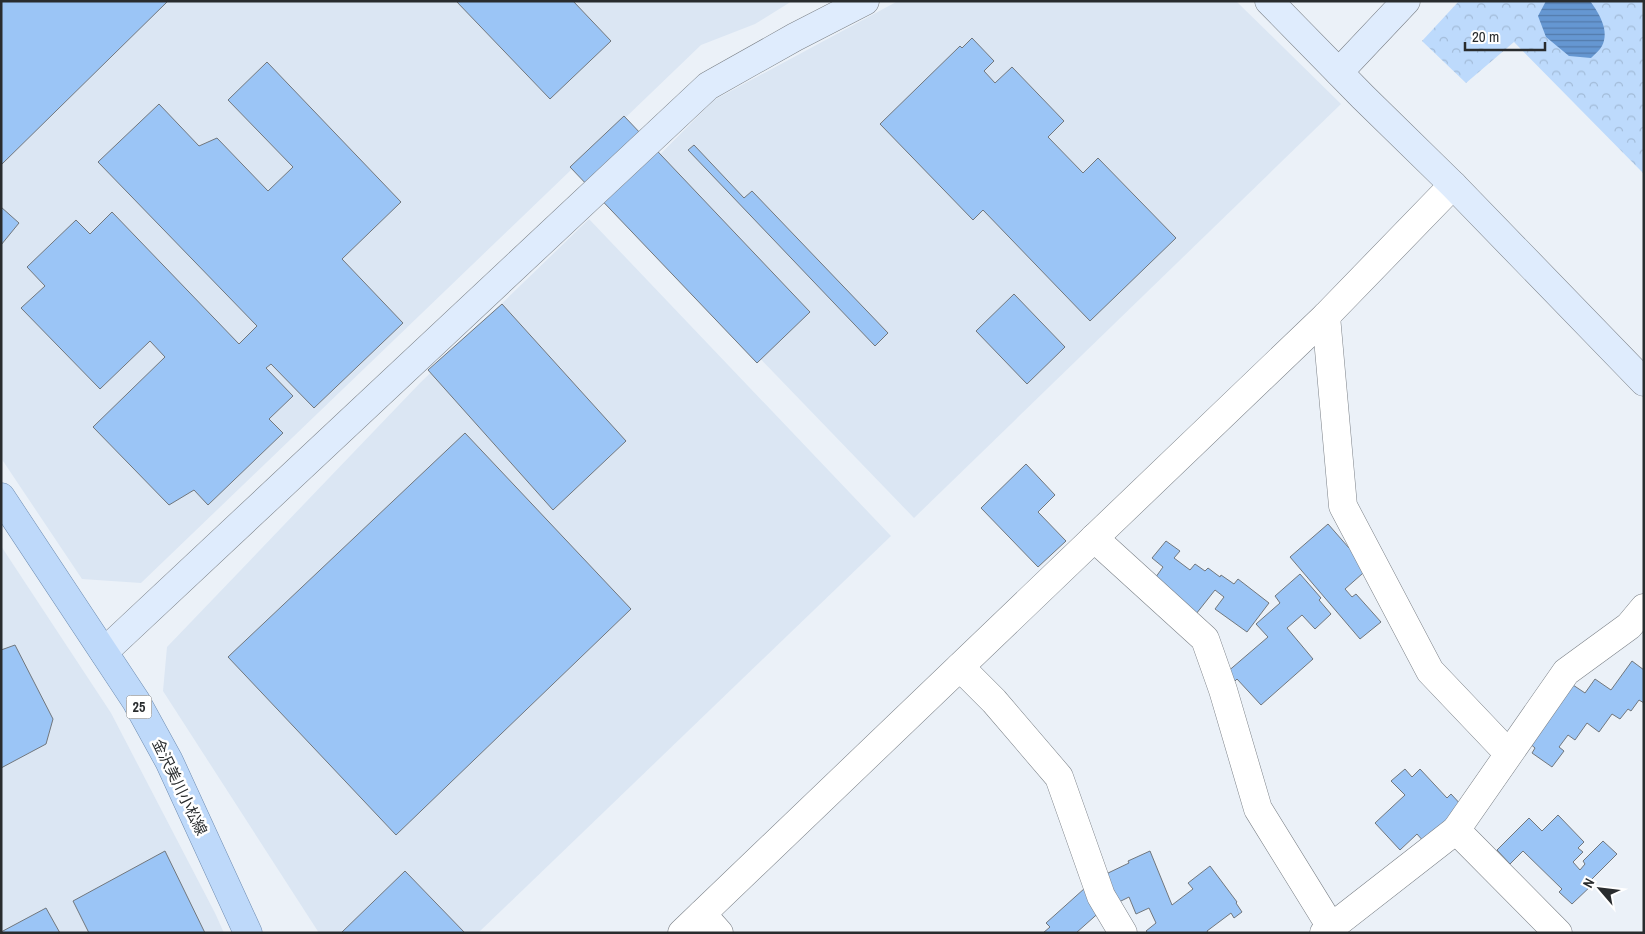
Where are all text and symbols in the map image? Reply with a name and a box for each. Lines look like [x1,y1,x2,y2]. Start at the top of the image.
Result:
scale bar [1465,20,1545,52]
text: 20 m [1472,26,1499,47]
road number: 25 [126,696,152,719]
street label: 金沢美川小松線 [148,735,212,839]
north arrow [1575,864,1625,914]
text: N [1579,875,1598,891]

